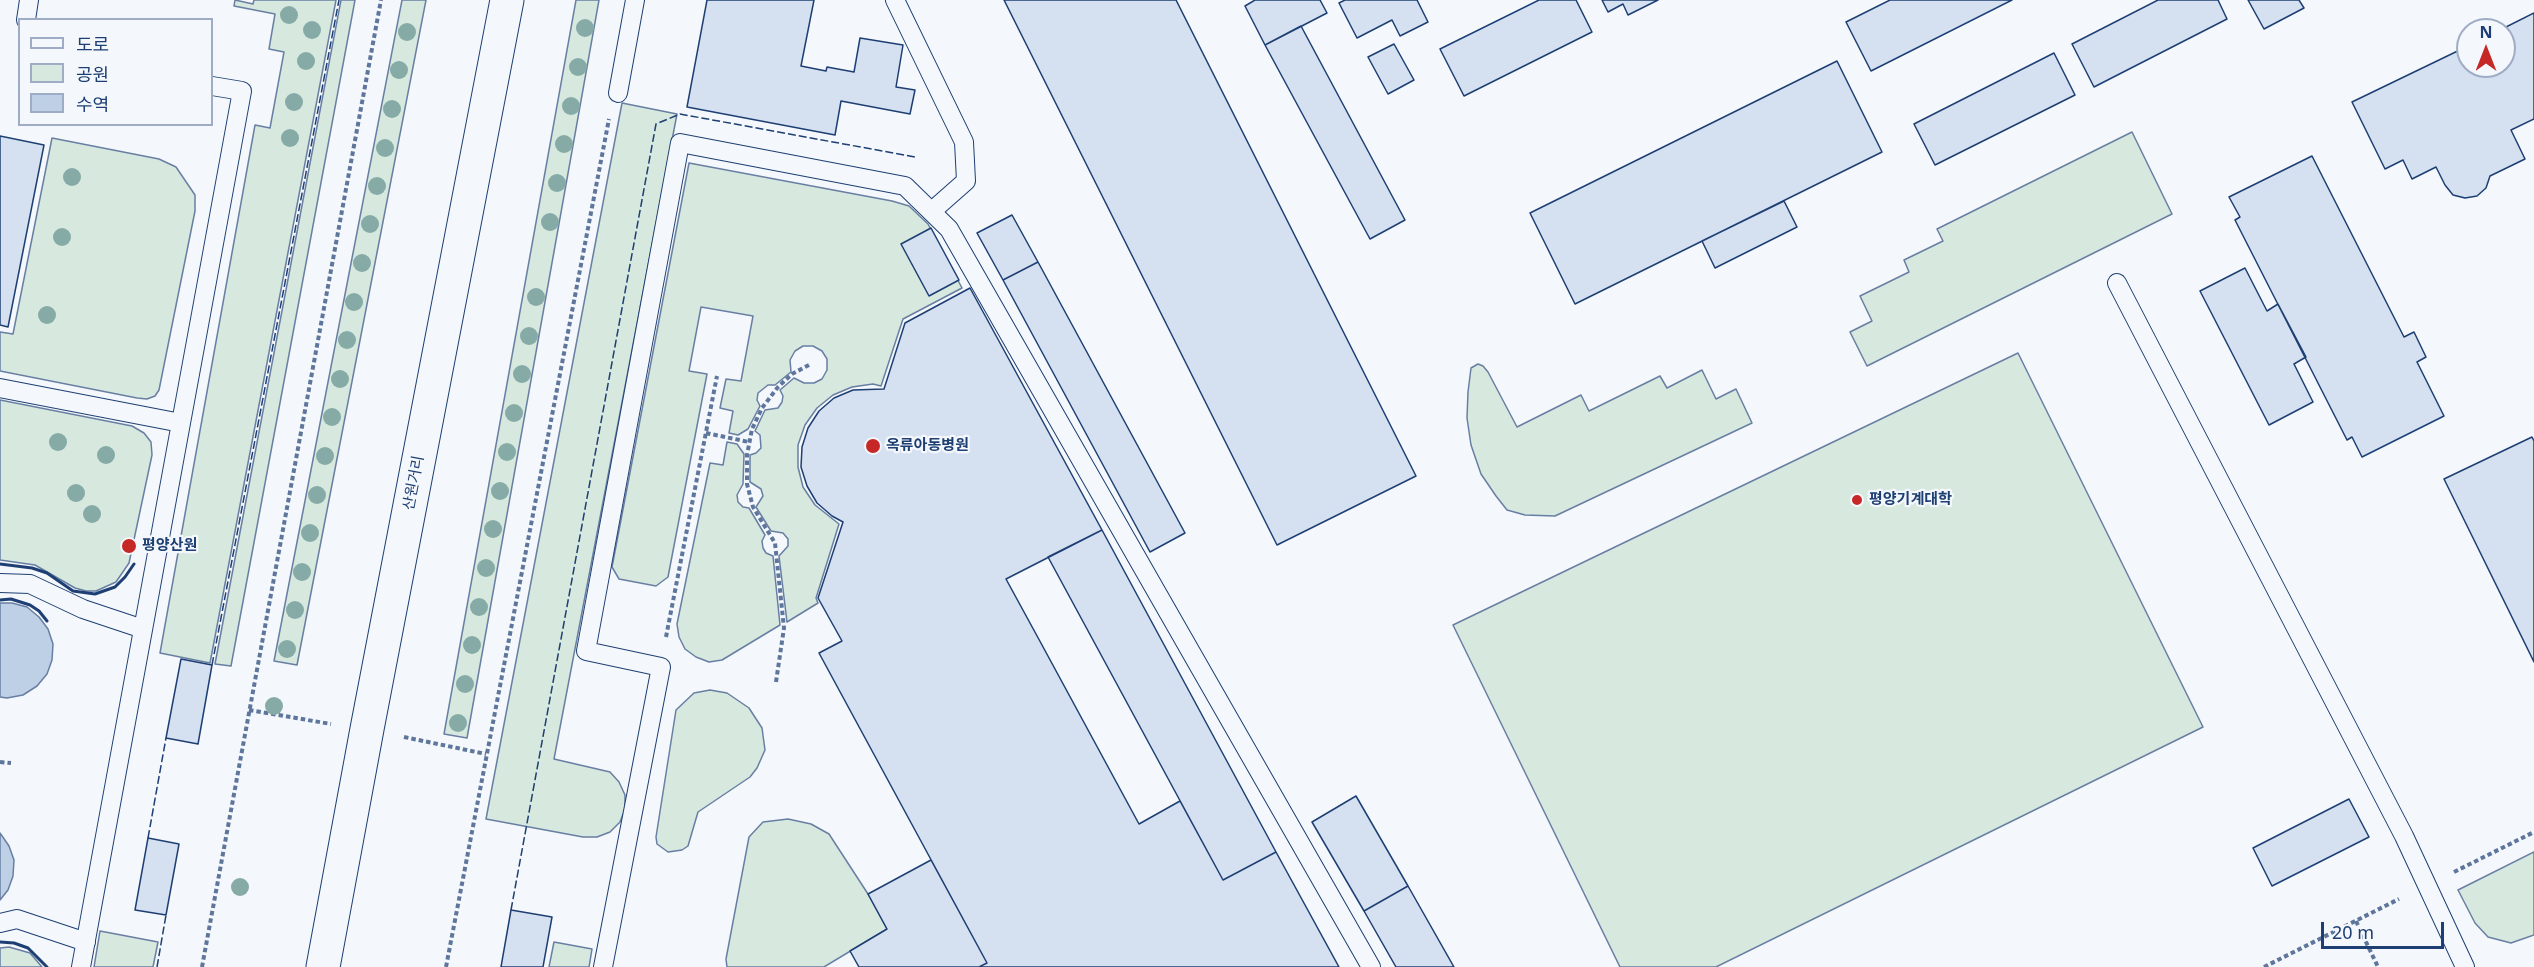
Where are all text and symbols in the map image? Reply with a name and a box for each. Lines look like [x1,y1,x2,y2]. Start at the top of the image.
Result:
legend [18,18,213,126]
north arrow [2456,18,2516,78]
text: N [2479,21,2493,43]
text: 도로 [76,32,109,56]
text: 공원 [76,62,109,86]
text: 수역 [76,92,109,116]
marker: 옥류아동병원 [864,437,882,455]
place label: 옥류아동병원 [886,437,969,455]
street label: 산원거리 [400,454,428,512]
place label: 평양기계대학 [1869,491,1952,509]
marker: 평양기계대학 [1850,493,1864,507]
marker: 평양산원 [120,537,138,555]
place label: 평양산원 [142,537,197,555]
scale bar [2324,910,2447,948]
text: 20 m [2332,920,2374,944]

